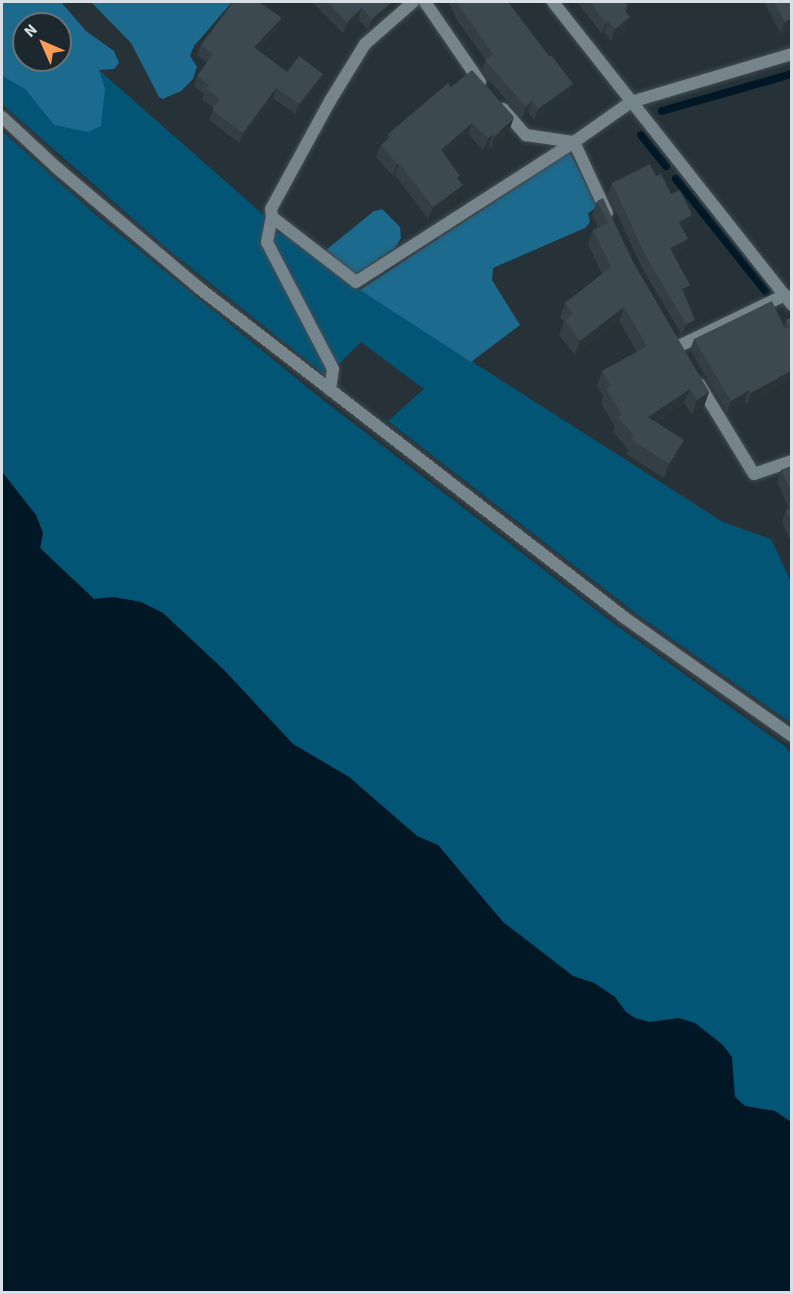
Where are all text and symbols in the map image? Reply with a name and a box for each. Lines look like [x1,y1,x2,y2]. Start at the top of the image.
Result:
north arrow [12,12,72,72]
text: N [19,19,42,42]

